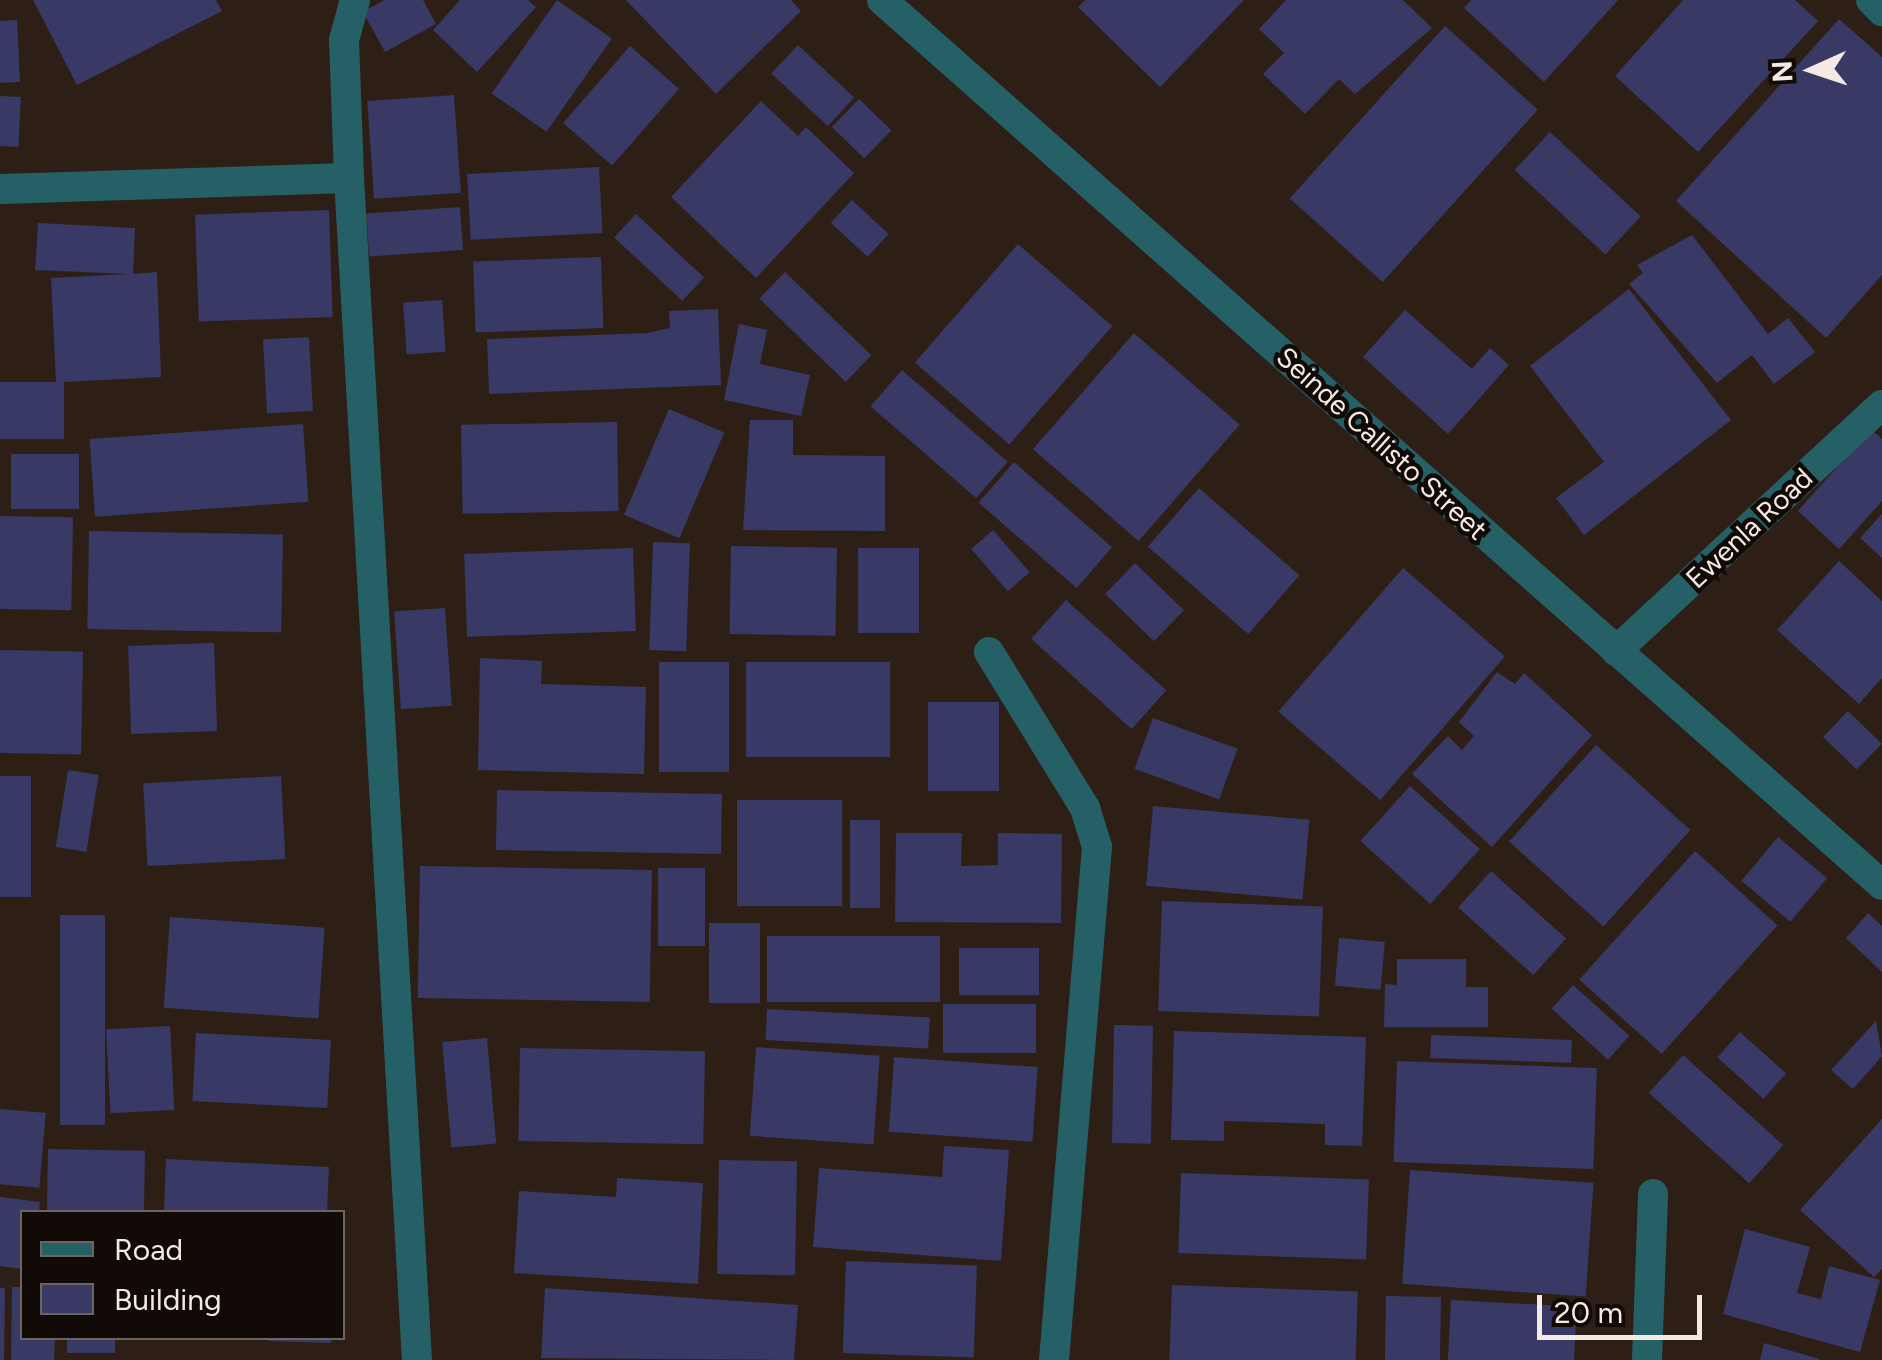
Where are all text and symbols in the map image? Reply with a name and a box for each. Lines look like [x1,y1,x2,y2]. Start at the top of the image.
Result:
north arrow [1762,20,1862,120]
text: N [1764,60,1800,83]
street label: Seinde Callisto Street [1270,340,1494,546]
street label: Ewenla Road [1679,461,1819,595]
legend [20,1210,345,1340]
text: Road [114,1231,183,1268]
scale bar [1542,1275,1707,1337]
text: Building [114,1281,222,1318]
text: 20 m [1554,1294,1623,1331]

